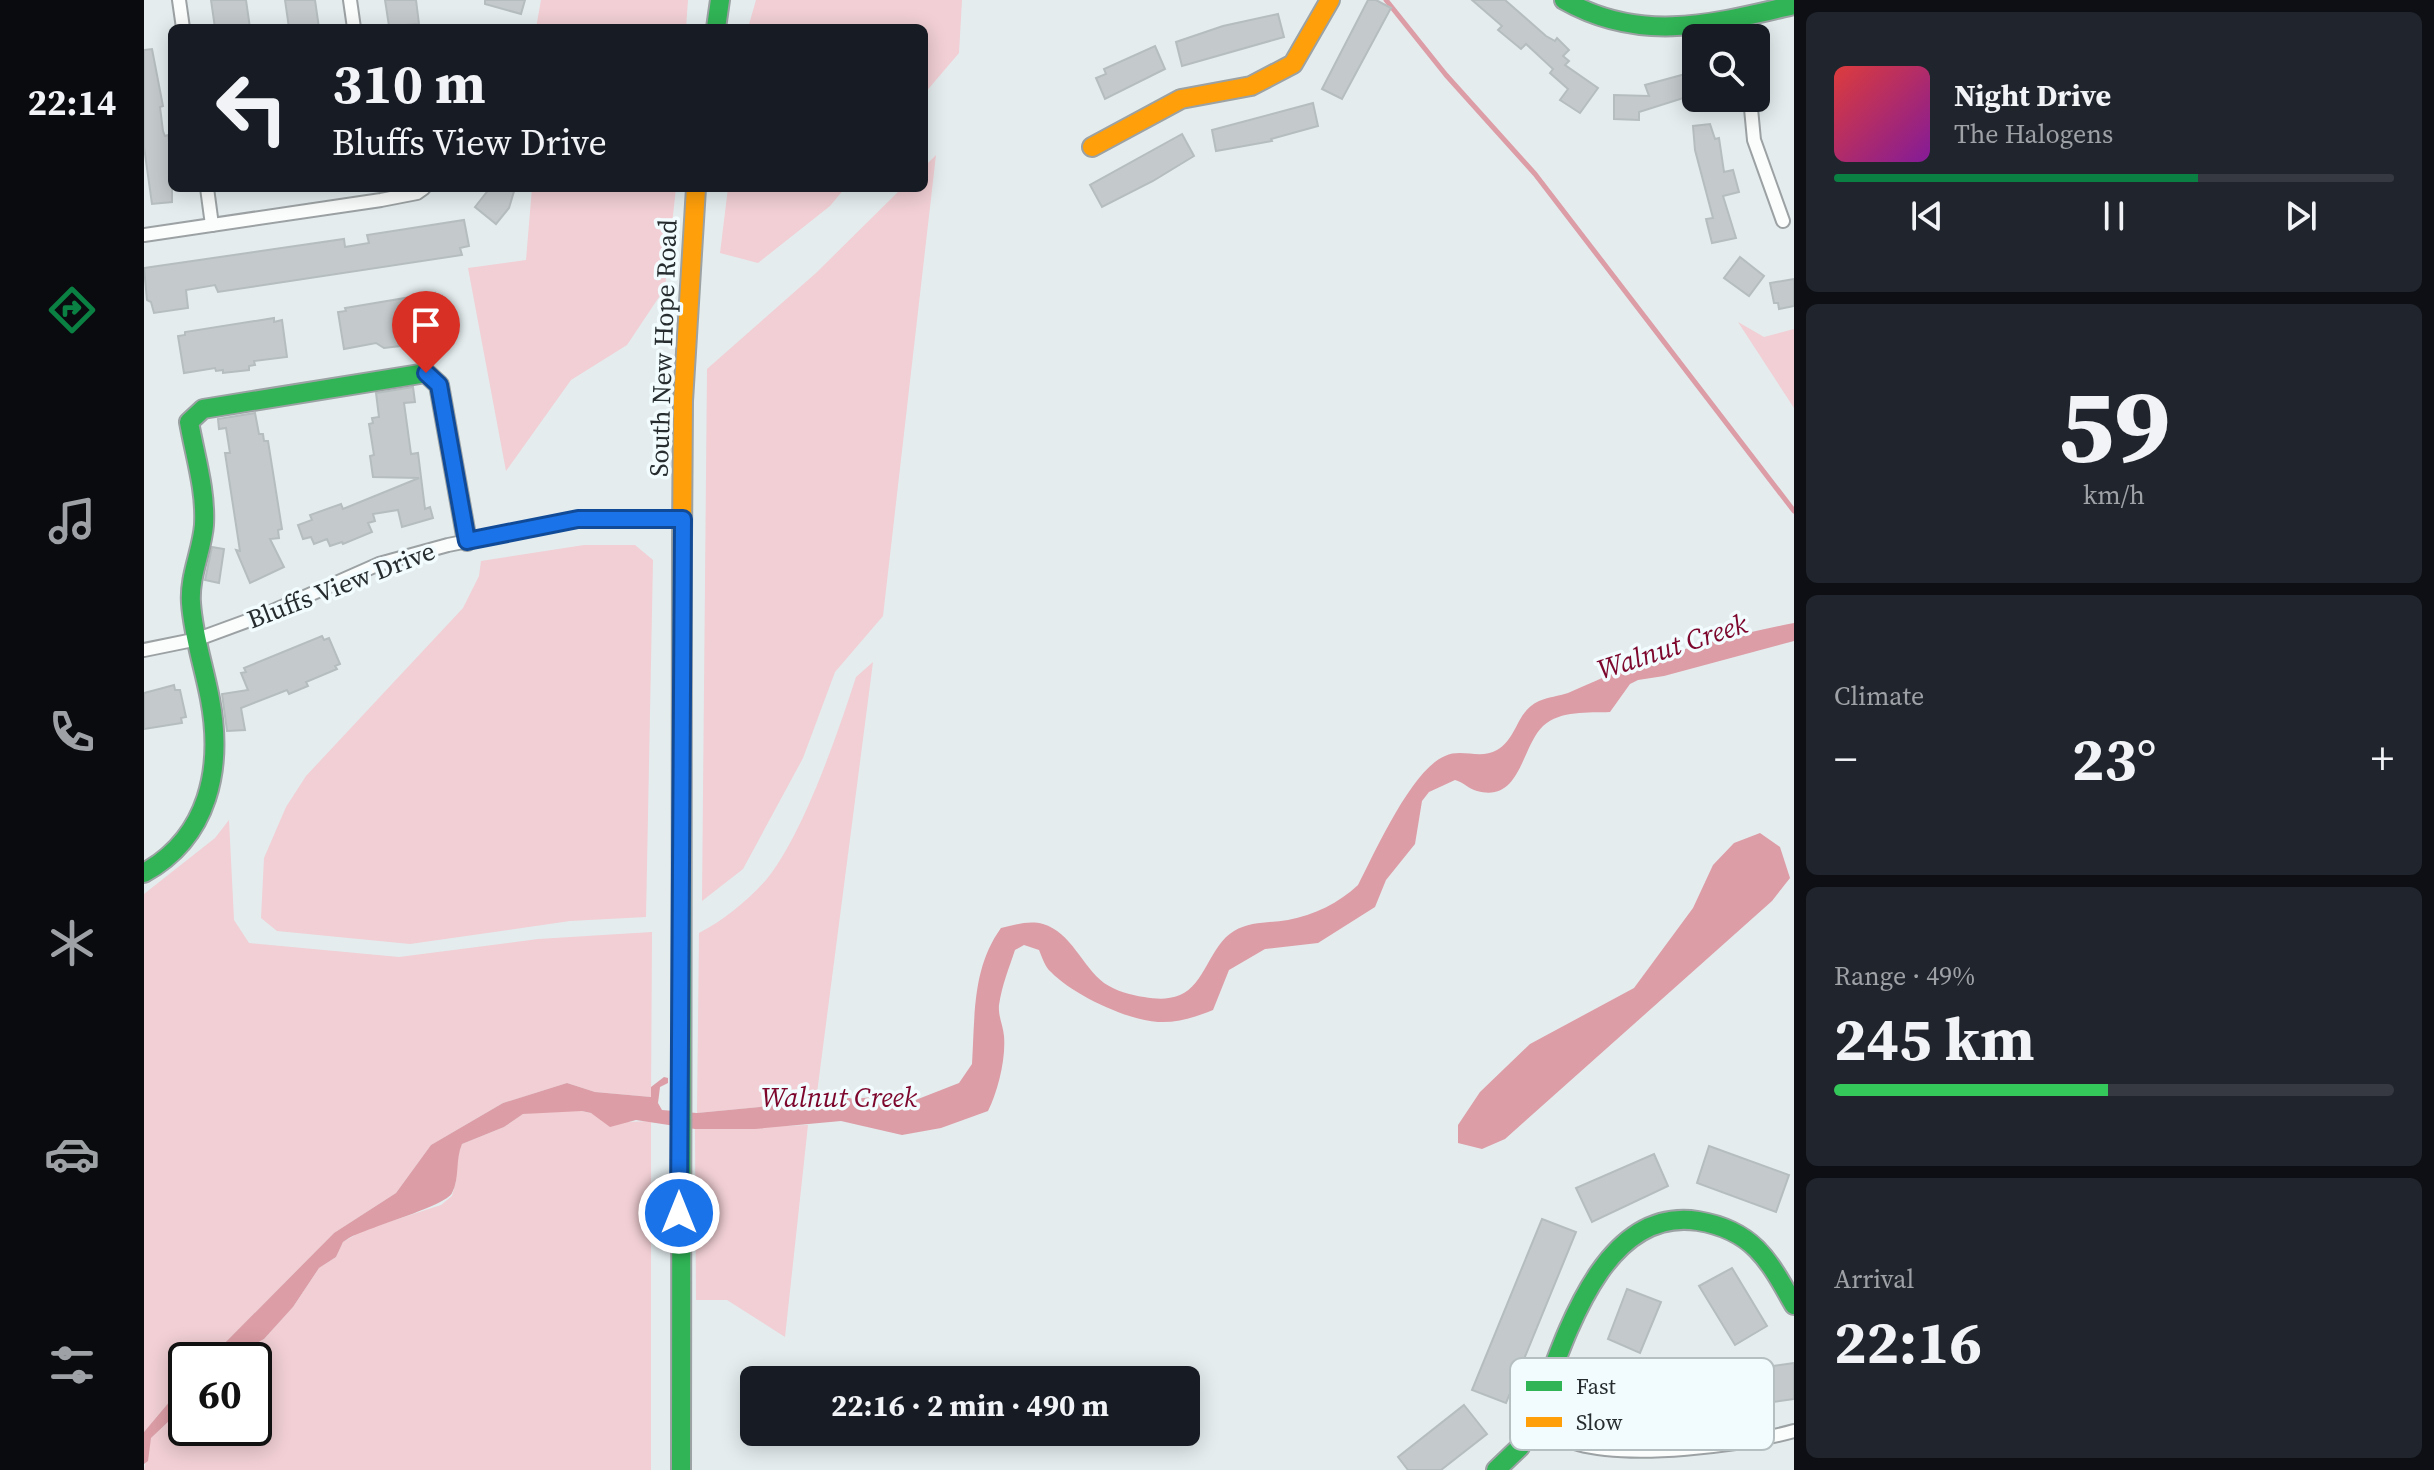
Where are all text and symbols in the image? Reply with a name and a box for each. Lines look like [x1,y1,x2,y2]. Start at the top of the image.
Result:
map controls [1682,24,1770,112]
button: search [1682,24,1770,112]
text: 310 m [332,45,486,122]
icon: left [200,56,304,160]
text: Night Drive [1954,75,2111,116]
text: 22:14 [28,78,116,127]
text: The Halogens [1954,116,2113,152]
text: Bluffs View Drive [332,118,607,167]
icon: previous [1905,194,1949,238]
icon: pause [2092,194,2136,238]
icon: next [2279,194,2323,238]
street label: South New Hope Road [641,218,685,477]
icon: directions [44,282,100,338]
pin [392,291,460,373]
icon: arrive [404,303,448,347]
text: 59 [2058,353,2170,496]
text: km/h [2083,477,2145,513]
icon: music [44,493,100,549]
street label: Bluffs View Drive [242,533,440,637]
water label: Walnut Creek [1592,604,1753,688]
text: Climate [1834,678,1924,714]
icon: phone [44,704,100,760]
text: 23° [2072,718,2156,800]
text: − [1834,728,1857,789]
text: + [2371,728,2394,789]
icon: climate [44,915,100,971]
text: Range · 49% [1834,958,1975,994]
text: 245 km [1834,998,2035,1080]
water label: Walnut Creek [761,1078,918,1116]
icon: car [44,1126,100,1182]
position arrow [637,1171,721,1255]
text: Arrival [1834,1261,1914,1297]
text: 22:16 [1834,1301,1982,1383]
icon: filters [44,1337,100,1393]
speed limit sign: 60 [168,1342,272,1446]
legend [1510,1358,1774,1450]
text: Fast [1576,1371,1617,1401]
text: 22:16 · 2 min · 490 m [831,1385,1109,1426]
text: Slow [1576,1407,1623,1437]

